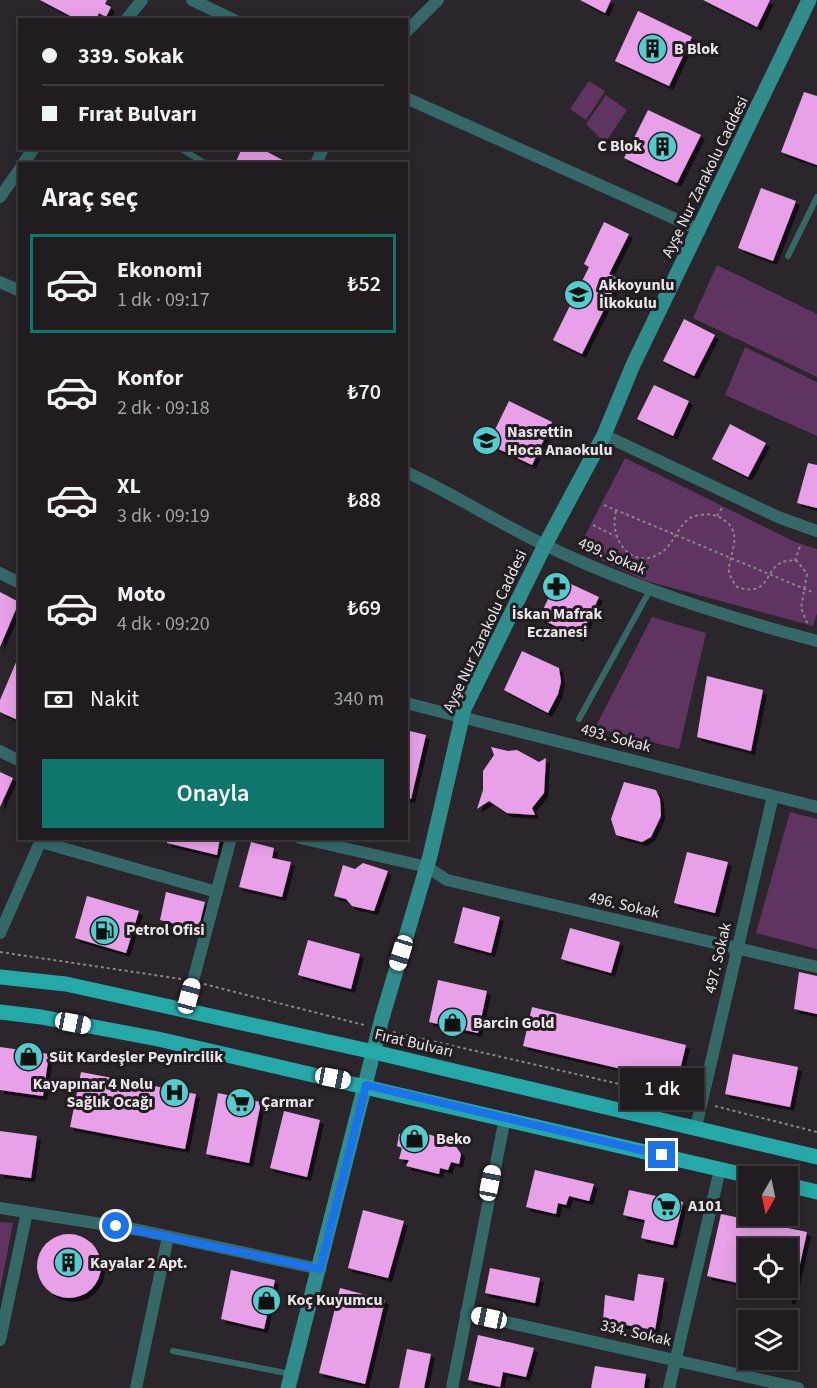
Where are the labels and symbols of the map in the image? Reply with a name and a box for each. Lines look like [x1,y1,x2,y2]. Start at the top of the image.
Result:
building icon: B Blok [637,33,669,65]
place label: B Blok [674,38,719,60]
street label: Ayşe Nur Zarakolu Caddesi [656,93,754,261]
building icon: C Blok [647,130,679,162]
place label: C Blok [598,135,642,157]
place label: Akkoyunlu İlkokulu [598,274,674,314]
school or university icon: Akkoyunlu İlkokulu [562,278,594,310]
place label: Nasrettin Hoca Anaokulu [507,421,613,461]
school or university icon: Nasrettin Hoca Anaokulu [470,425,502,457]
street label: 499. Sokak [575,532,650,580]
street label: Ayşe Nur Zarakolu Caddesi [438,546,532,716]
pharmacy icon: İskan Mafrak Eczanesi [541,570,573,602]
place label: İskan Mafrak Eczanesi [512,603,602,643]
street label: 493. Sokak [578,718,654,758]
street label: 496. Sokak [586,886,662,924]
fuel station icon: Petrol Ofisi [89,914,121,946]
place label: Petrol Ofisi [126,919,205,941]
street label: 497. Sokak [699,920,737,996]
car [387,933,415,973]
car [176,976,202,1016]
shop icon: Barcin Gold [436,1007,468,1039]
car [54,1011,92,1035]
place label: Barcin Gold [473,1012,554,1034]
street label: Fırat Bulvarı [373,1023,455,1063]
shop icon: Süt Kardeşler Peynircilik [12,1041,44,1073]
place label: Süt Kardeşler Peynircilik [49,1046,223,1068]
car [314,1066,352,1090]
callout: 1 dk [620,1068,704,1110]
place label: Kayapınar 4 Nolu Sağlık Ocağı [33,1073,153,1113]
hospital icon: Kayapınar 4 Nolu Sağlık Ocağı [158,1077,190,1109]
supermarket icon: Çarmar [224,1086,256,1118]
place label: Çarmar [261,1091,314,1113]
shop icon: Beko [399,1123,431,1155]
place label: Beko [436,1128,471,1150]
route end [648,1141,675,1168]
car [478,1164,502,1202]
north arrow [738,1166,798,1226]
supermarket icon: A101 [651,1190,683,1222]
place label: A101 [687,1195,723,1217]
route start [102,1212,129,1239]
building icon: Kayalar 2 Apt. [53,1247,85,1279]
place label: Kayalar 2 Apt. [90,1252,188,1274]
shop icon: Koç Kuyumcu [250,1284,282,1316]
place label: Koç Kuyumcu [287,1289,383,1311]
car [470,1305,508,1331]
street label: 334. Sokak [598,1314,674,1352]

